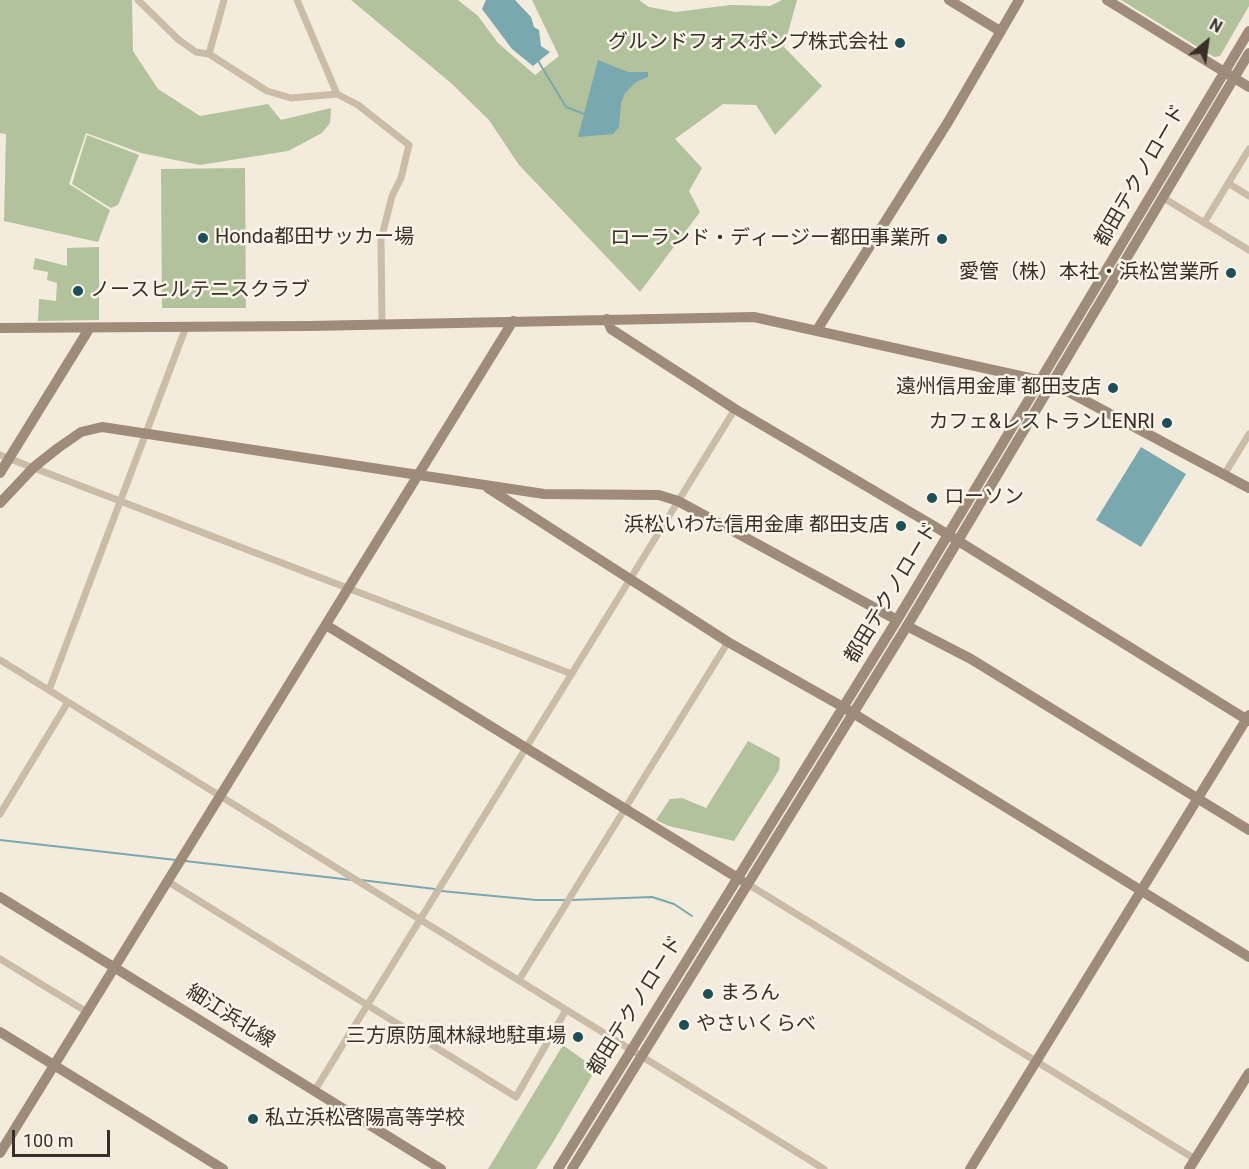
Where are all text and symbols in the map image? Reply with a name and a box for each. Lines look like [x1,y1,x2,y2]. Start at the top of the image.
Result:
north arrow [1177,12,1237,72]
text: N [1206,15,1226,37]
place label: グルンドフォスポンプ株式会社 [608,31,888,55]
marker: グルンドフォスポンプ株式会社 [893,36,907,50]
street label: 都田テクノロード [1091,101,1191,251]
place label: Honda都田サッカー場 [215,226,414,250]
place label: ローランド・ディージー都田事業所 [610,227,930,251]
marker: Honda都田サッカー場 [196,231,210,245]
marker: ローランド・ディージー都田事業所 [935,232,949,246]
place label: 愛管（株）本社・浜松営業所 [959,261,1219,285]
marker: 愛管（株）本社・浜松営業所 [1224,266,1238,280]
place label: ノースヒルテニスクラブ [90,279,310,303]
marker: ノースヒルテニスクラブ [71,284,85,298]
place label: 遠州信用金庫 都田支店 [896,376,1101,400]
marker: 遠州信用金庫 都田支店 [1106,381,1120,395]
place label: カフェ&レストランLENRI [928,411,1155,435]
marker: カフェ&レストランLENRI [1160,416,1174,430]
place label: ローソン [944,486,1024,510]
marker: ローソン [925,491,939,505]
place label: 浜松いわた信用金庫 都田支店 [624,514,889,538]
street label: 都田テクノロード [841,518,943,668]
marker: 浜松いわた信用金庫 都田支店 [894,519,908,533]
street label: 都田テクノロード [583,932,689,1080]
street label: 細江浜北線 [181,980,279,1054]
place label: まろん [720,982,780,1006]
marker: まろん [701,987,715,1001]
place label: やさいくらべ [696,1013,816,1037]
marker: やさいくらべ [677,1018,691,1032]
place label: 三方原防風林緑地駐車場 [346,1025,566,1049]
marker: 三方原防風林緑地駐車場 [571,1030,585,1044]
place label: 私立浜松啓陽高等学校 [265,1107,465,1131]
marker: 私立浜松啓陽高等学校 [246,1112,260,1126]
scale bar [15,1118,112,1156]
text: 100 m [23,1130,74,1151]

